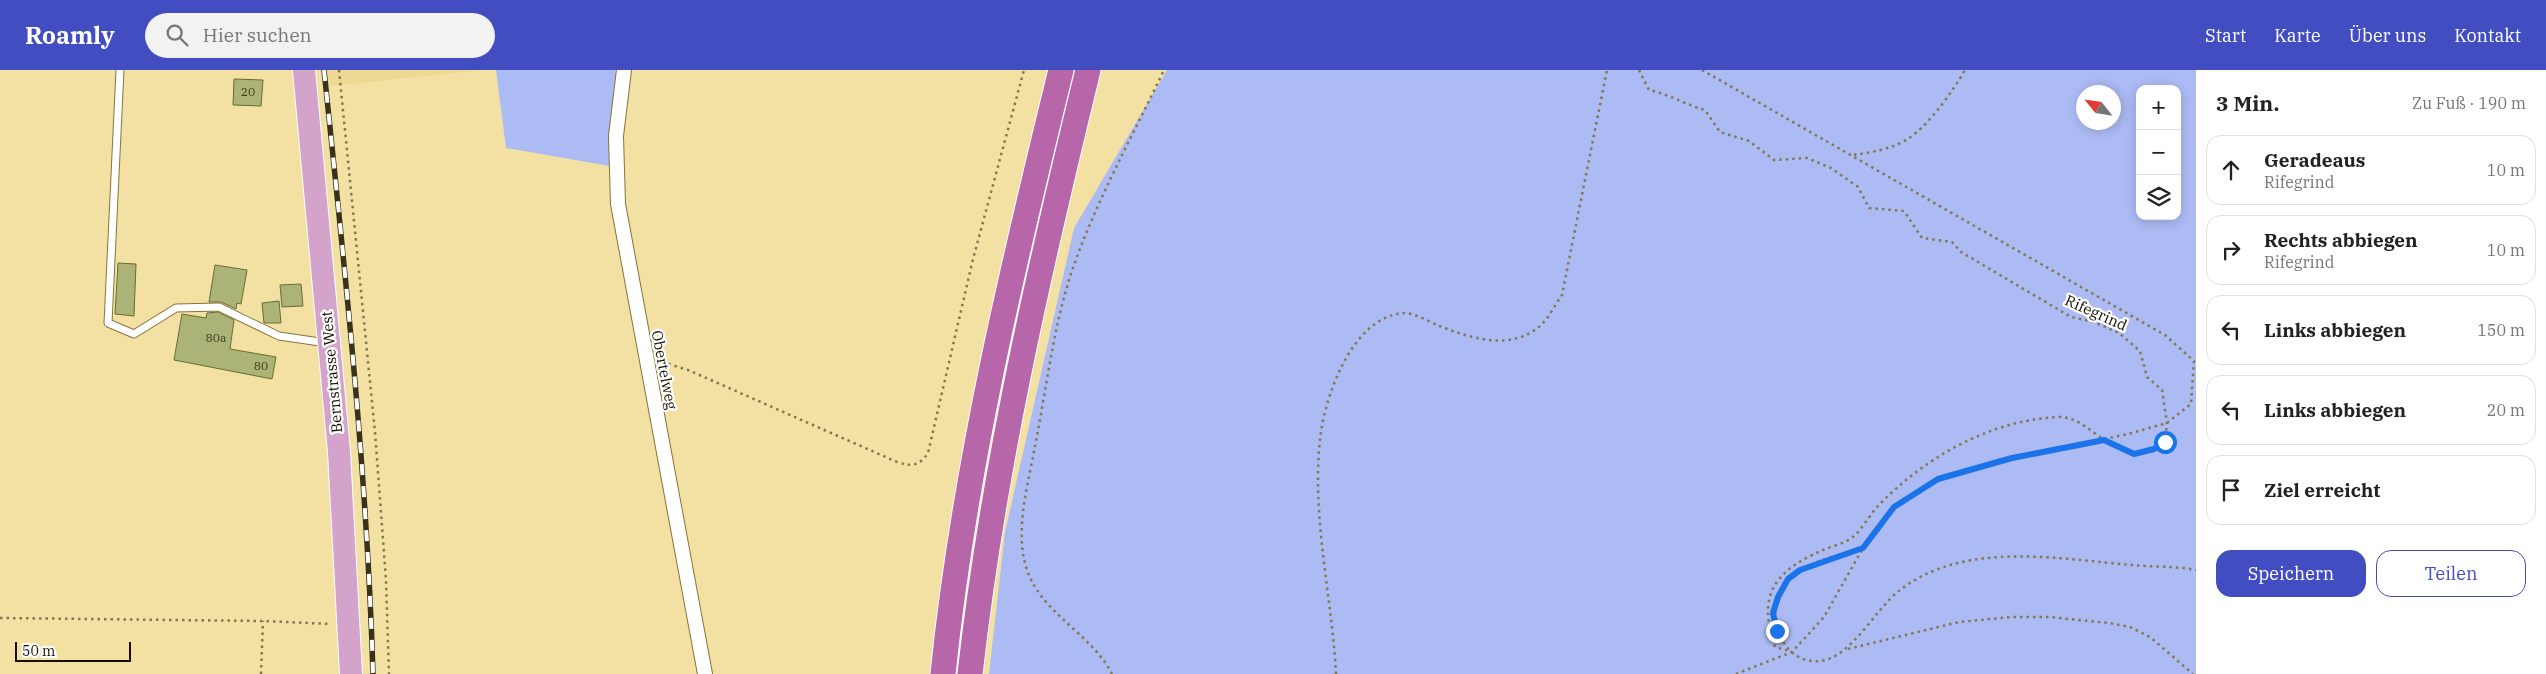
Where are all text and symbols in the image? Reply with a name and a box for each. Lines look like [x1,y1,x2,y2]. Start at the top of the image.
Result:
search box [145,13,495,58]
text: Roamly [25,19,115,51]
icon: search [163,21,191,49]
text: Hier suchen [203,23,312,47]
text: Start [2205,24,2246,47]
text: Karte [2274,24,2321,47]
text: Über uns [2349,24,2426,47]
text: Kontakt [2454,24,2521,47]
house number: 20 [241,84,255,99]
north arrow [2076,85,2121,130]
map controls [2136,85,2181,220]
button: + [2136,85,2181,130]
text: 3 Min. [2216,89,2279,117]
text: Zu Fuß · 190 m [2412,93,2526,113]
button: − [2136,130,2181,175]
text: Geradeaus [2264,148,2365,172]
icon: ahead [2217,156,2245,184]
text: 10 m [2487,160,2525,180]
text: Rifegrind [2264,172,2335,192]
button: layers [2136,175,2181,220]
text: Rechts abbiegen [2264,228,2418,252]
icon: right [2217,236,2245,264]
text: 10 m [2487,240,2525,260]
text: Rifegrind [2264,252,2335,272]
street label: Rifegrind [2062,290,2130,335]
street label: Bernstrasse West [317,310,346,434]
icon: left [2217,316,2245,344]
text: Links abbiegen [2264,318,2406,342]
text: 150 m [2477,320,2525,340]
street label: Obertelweg [648,329,681,411]
house number: 80a [206,330,227,345]
house number: 80 [254,358,268,373]
icon: left [2217,396,2245,424]
text: Links abbiegen [2264,398,2406,422]
text: 20 m [2487,400,2525,420]
route start [2154,431,2177,454]
icon: arrive [2217,476,2245,504]
text: Ziel erreicht [2264,478,2380,502]
button: Speichern [2216,550,2366,597]
button: Teilen [2376,550,2526,597]
route end [1766,620,1789,643]
scale bar [15,639,131,662]
text: 50 m [22,642,55,660]

